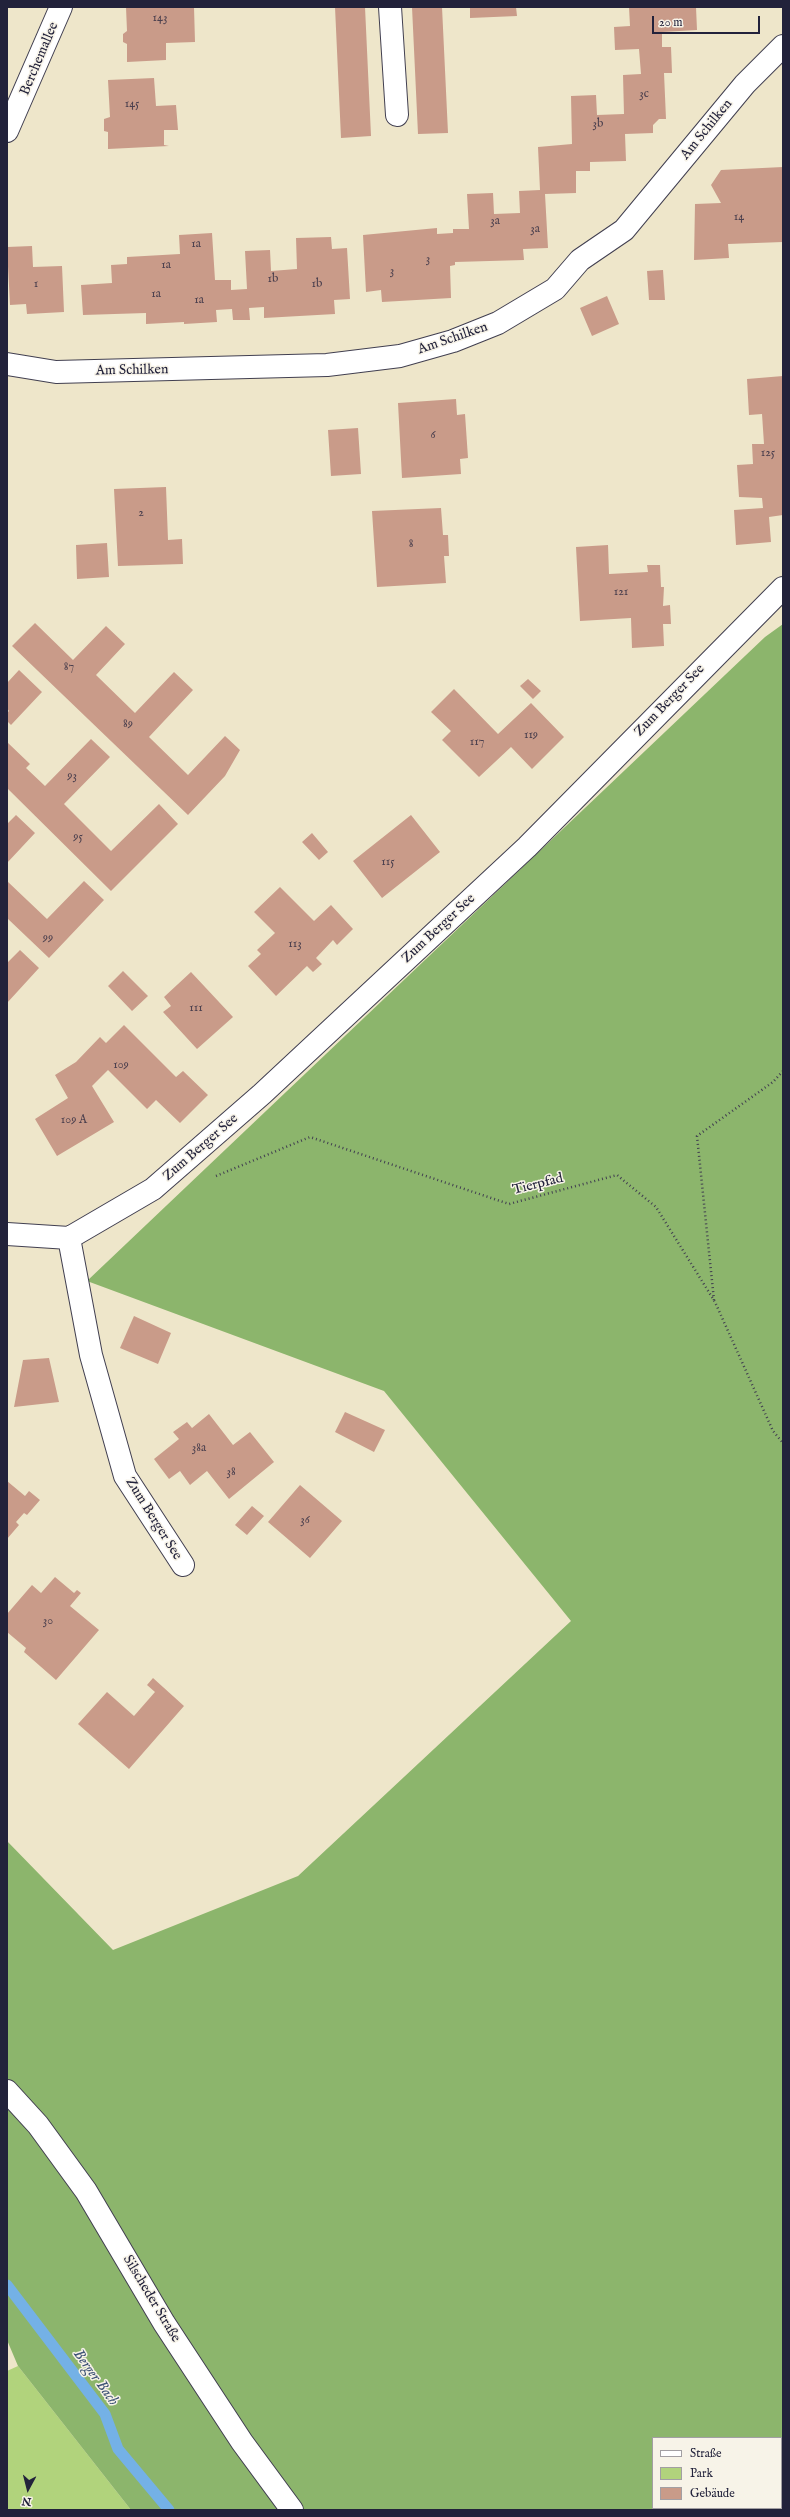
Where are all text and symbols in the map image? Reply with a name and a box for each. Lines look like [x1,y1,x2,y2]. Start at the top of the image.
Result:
scale bar [654,8,762,34]
house number: 143 [153,12,167,26]
text: 20 m [659,15,682,30]
street label: Berchemallee [17,20,63,98]
house number: 3c [639,88,649,102]
street label: Am Schilken [678,96,736,164]
house number: 145 [125,98,139,112]
house number: 3b [593,118,603,132]
house number: 14 [734,211,744,225]
house number: 3a [490,215,500,229]
house number: 3a [530,223,540,237]
house number: 1a [191,238,201,252]
house number: 3 [426,253,430,267]
house number: 1a [161,259,171,273]
house number: 3 [390,265,394,279]
house number: 1b [268,273,278,287]
house number: 1 [34,278,38,292]
house number: 1b [312,278,322,292]
house number: 1a [151,288,161,302]
house number: 1a [194,294,204,308]
street label: Am Schilken [416,319,490,359]
street label: Am Schilken [95,362,169,380]
house number: 6 [430,429,436,443]
house number: 125 [761,447,775,461]
house number: 2 [138,507,144,521]
house number: 8 [409,538,413,552]
house number: 121 [614,586,628,600]
house number: 87 [64,661,74,675]
street label: Zum Berger See [631,661,709,741]
house number: 89 [123,718,133,732]
house number: 119 [524,729,538,743]
house number: 117 [470,736,484,750]
house number: 93 [67,770,77,784]
house number: 95 [73,831,83,845]
house number: 115 [381,856,395,870]
street label: Zum Berger See [399,891,479,967]
house number: 99 [43,932,53,946]
house number: 113 [288,938,302,952]
house number: 111 [189,1002,203,1016]
house number: 109 [113,1059,129,1073]
street label: Zum Berger See [160,1111,242,1185]
house number: 109 A [61,1114,87,1128]
street label: Tierpfad [511,1171,565,1199]
house number: 38a [192,1442,206,1456]
house number: 38 [226,1466,236,1480]
street label: Zum Berger See [121,1475,185,1563]
house number: 36 [300,1514,310,1528]
house number: 30 [43,1615,53,1629]
street label: Silscheder Straße [118,2252,184,2346]
water label: Berger Bach [69,2346,121,2410]
legend [652,2437,782,2509]
text: Straße [690,2446,722,2461]
text: Park [690,2466,713,2481]
north arrow [8,2469,48,2509]
text: Gebäude [690,2486,735,2501]
text: N [21,2493,32,2508]

